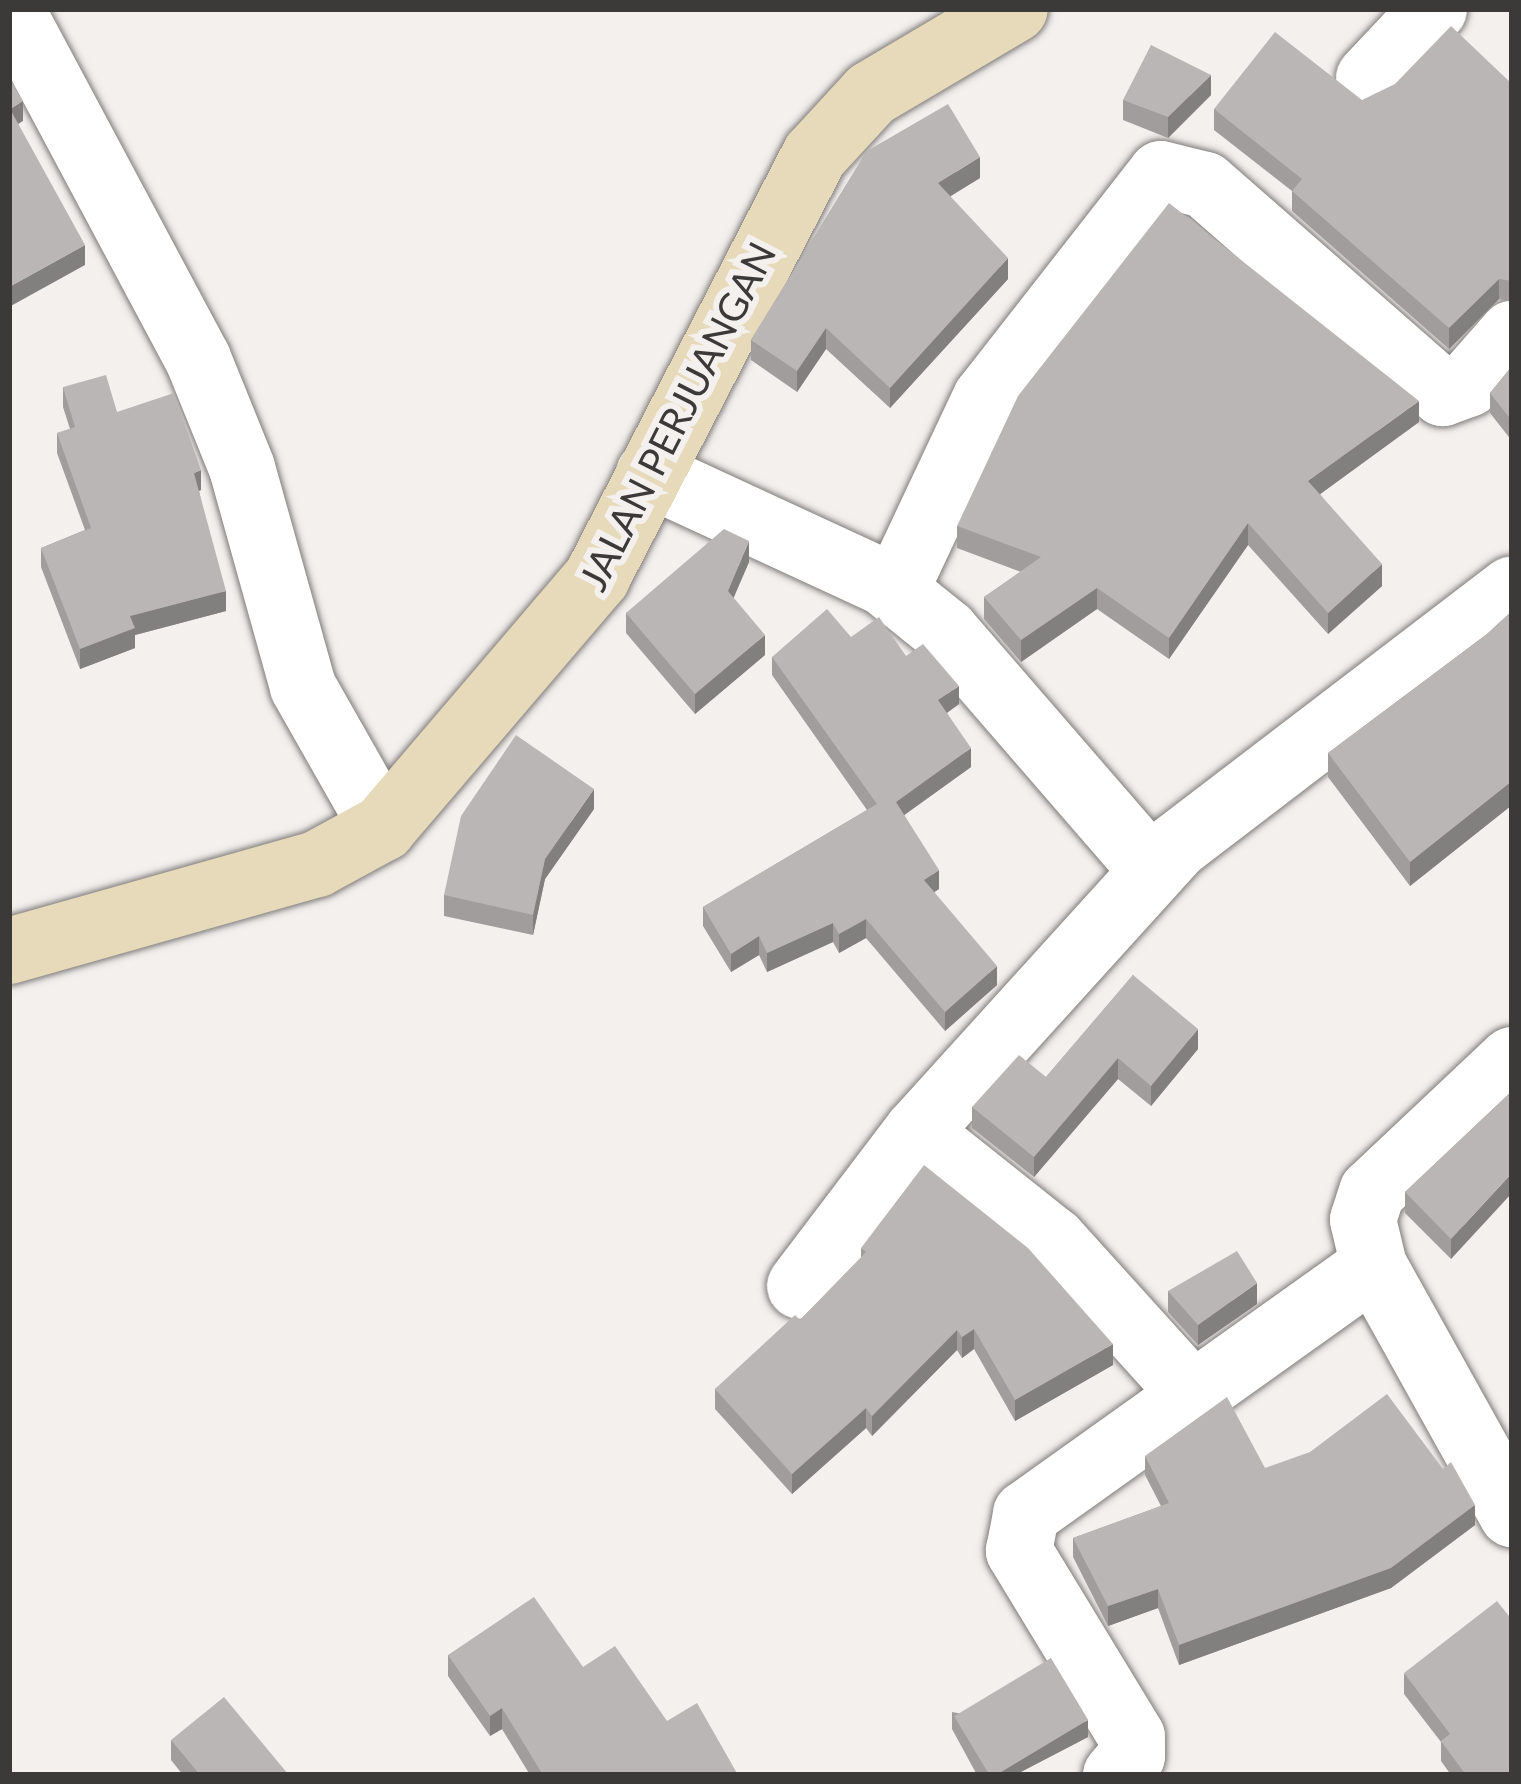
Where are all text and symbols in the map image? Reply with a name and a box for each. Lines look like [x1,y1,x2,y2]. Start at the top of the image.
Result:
street label: JALAN PERJUANGAN [569,234,785,598]

